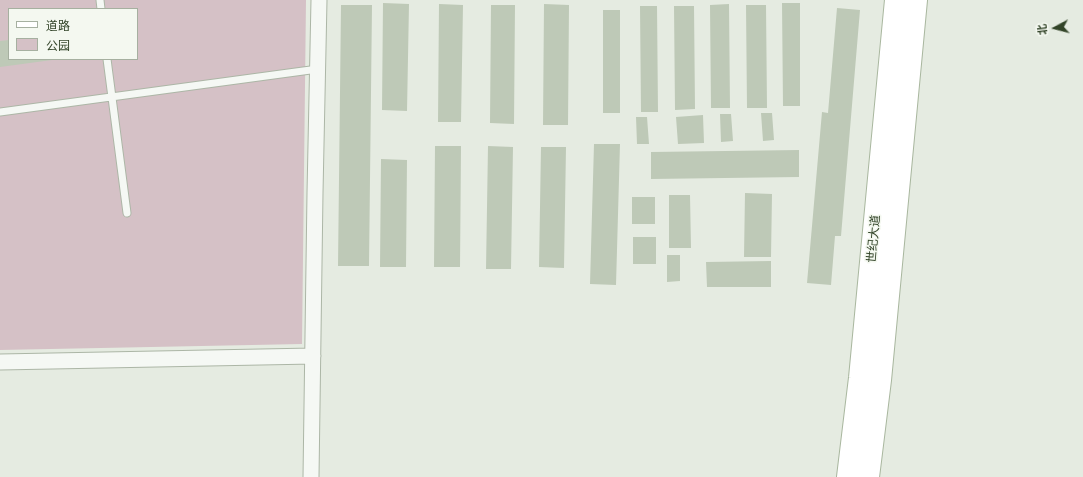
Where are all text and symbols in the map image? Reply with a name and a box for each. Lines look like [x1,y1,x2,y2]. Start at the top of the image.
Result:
legend [8,8,138,60]
north arrow [1035,8,1075,48]
text: 道路 [46,19,70,33]
text: 北 [1035,23,1050,36]
text: 公园 [46,39,70,53]
street label: 世纪大道 [865,214,883,264]

